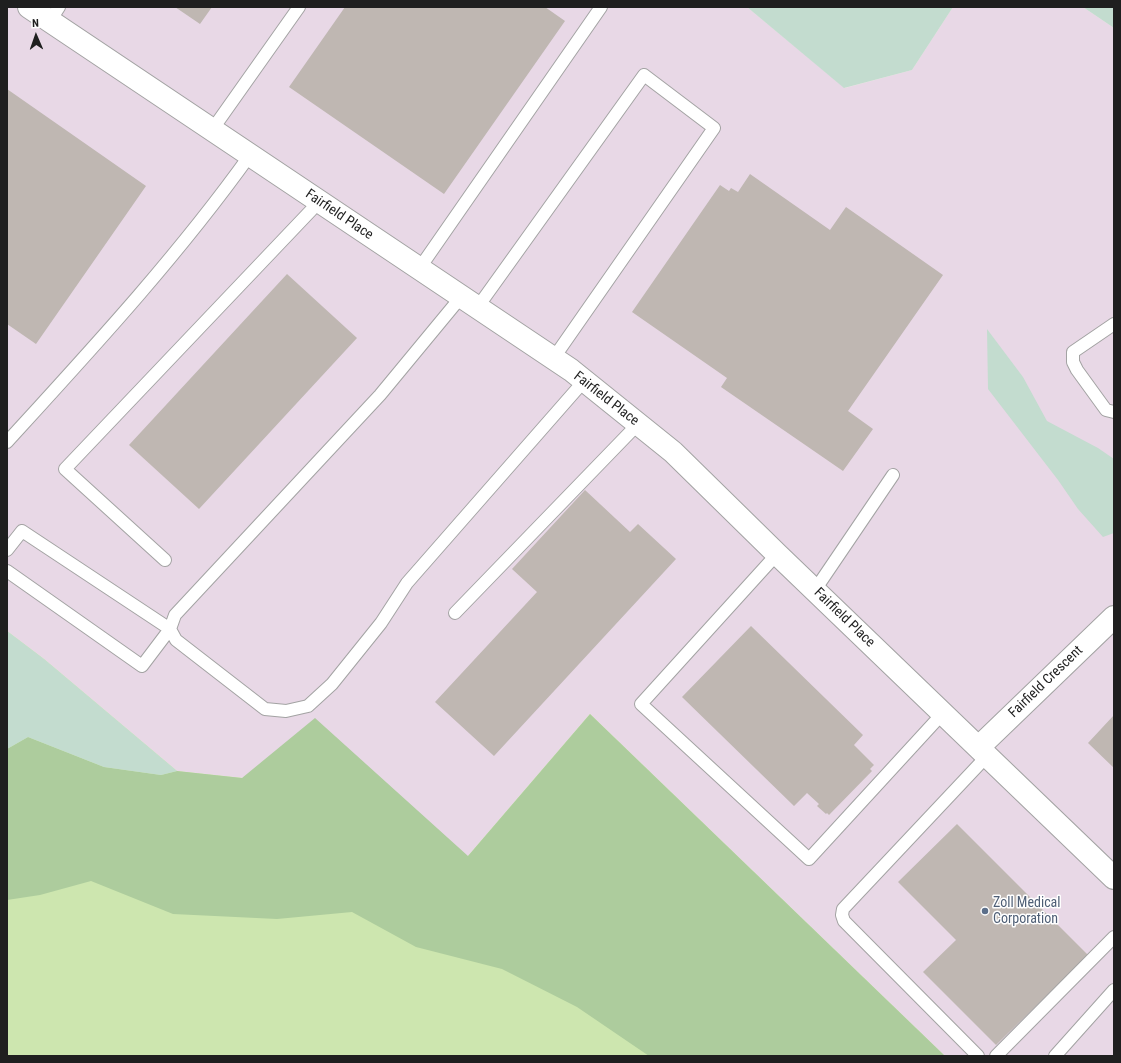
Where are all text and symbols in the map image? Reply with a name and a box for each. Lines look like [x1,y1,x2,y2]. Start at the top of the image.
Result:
north arrow [16,16,56,56]
text: N [32,17,39,30]
street label: Fairfield Place [302,186,376,244]
street label: Fairfield Place [570,368,642,430]
street label: Fairfield Place [810,585,878,651]
street label: Fairfield Crescent [1005,642,1087,722]
place label: Zoll Medical Corporation [993,895,1061,928]
marker: Zoll Medical Corporation [980,906,990,916]

